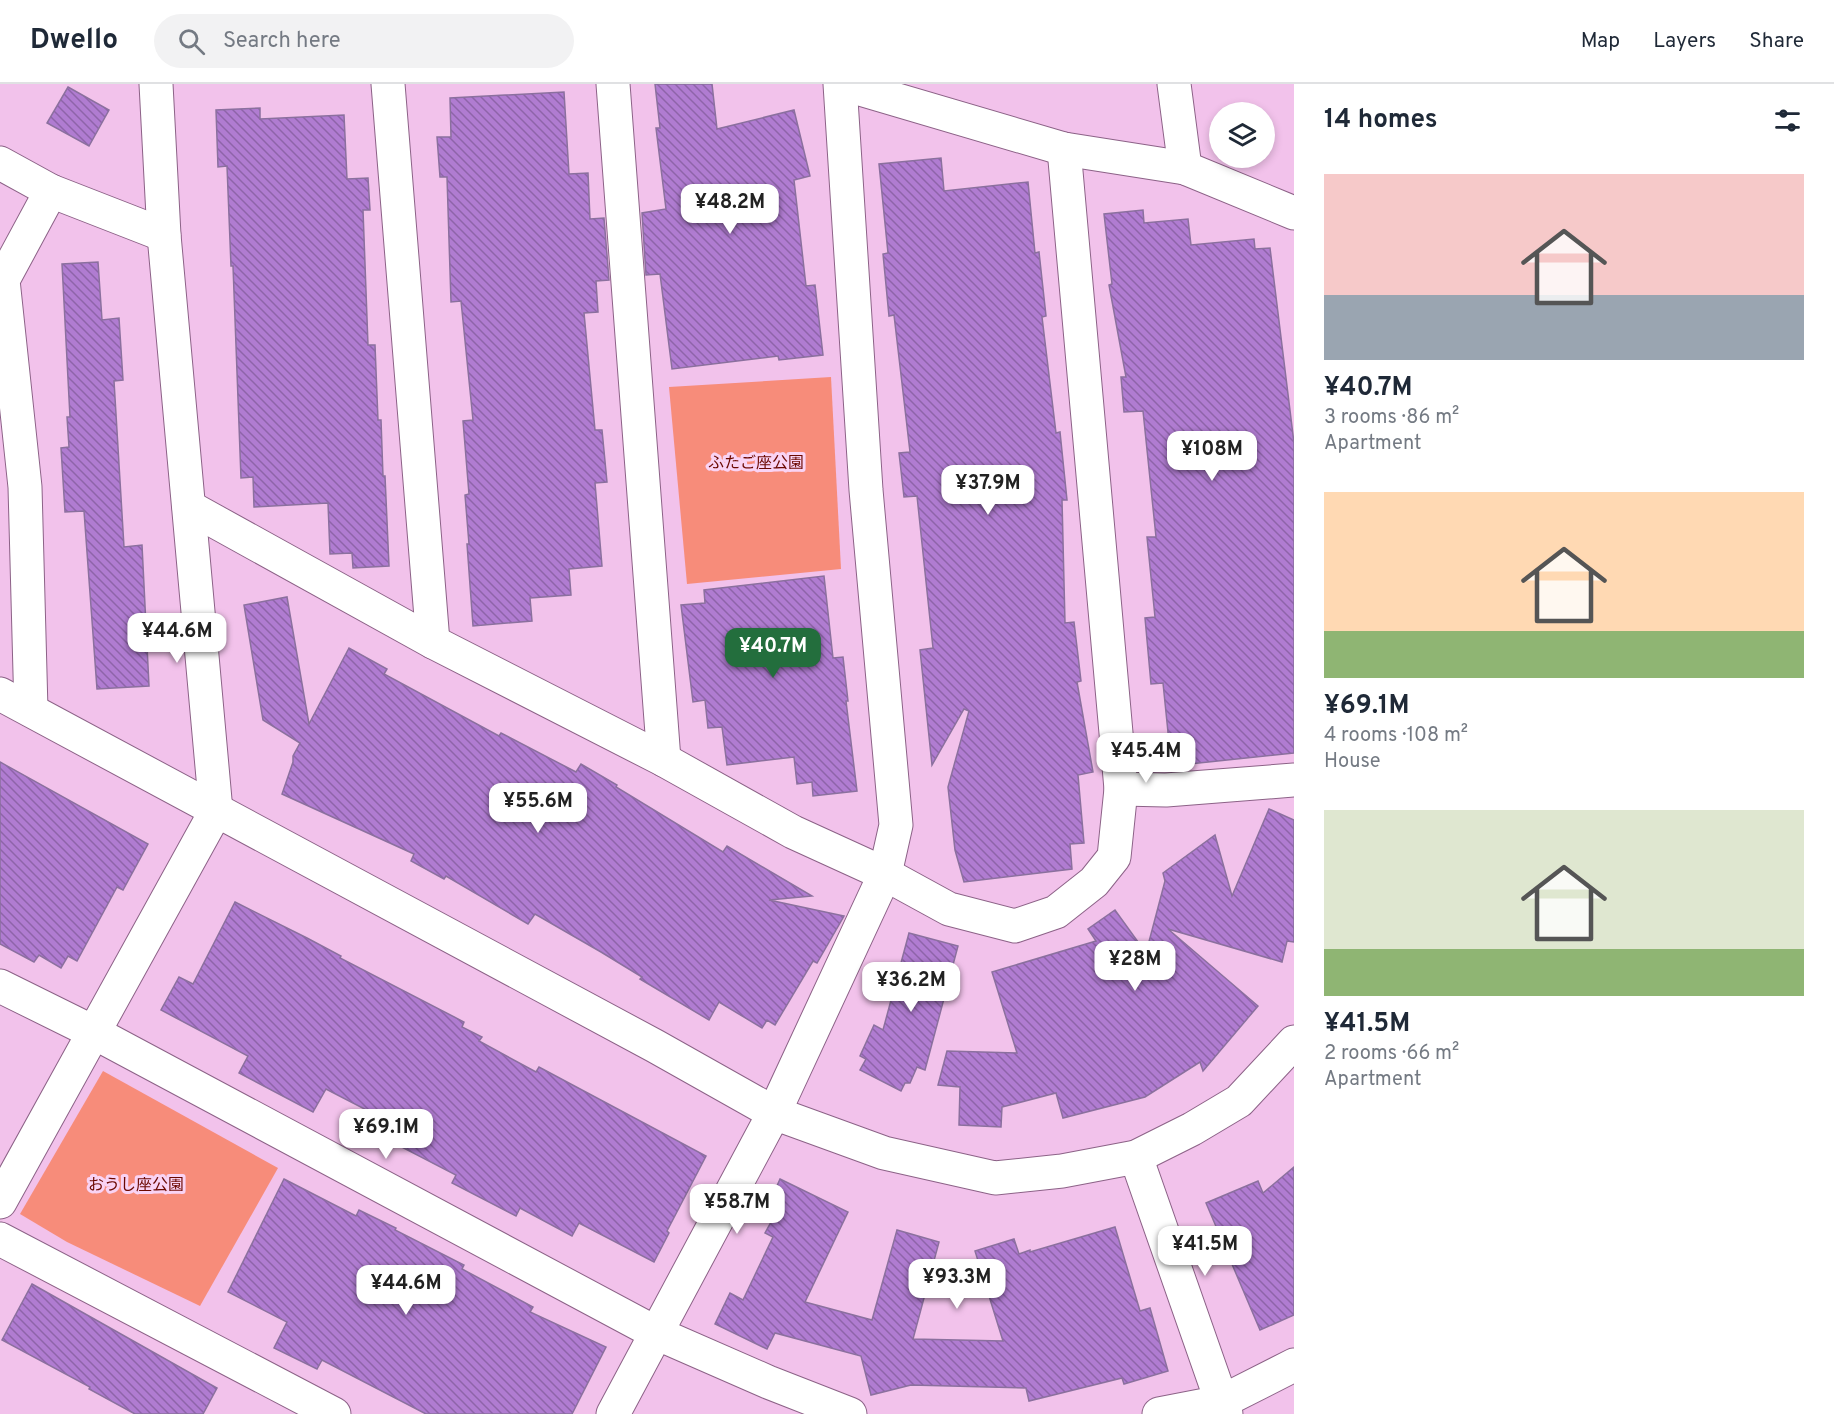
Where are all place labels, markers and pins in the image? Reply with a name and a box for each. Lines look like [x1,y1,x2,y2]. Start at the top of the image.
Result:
pin: ¥48.2M [681,184,779,235]
pin: ¥108M [1170,431,1254,482]
pin: ¥37.9M [939,465,1037,516]
pin: ¥44.6M [128,613,226,664]
pin: ¥40.7M [724,628,822,679]
pin: ¥45.4M [1097,733,1195,784]
pin: ¥55.6M [489,783,587,834]
pin: ¥28M [1099,941,1171,992]
pin: ¥36.2M [862,962,960,1013]
pin: ¥69.1M [337,1109,435,1160]
pin: ¥58.7M [688,1184,786,1235]
pin: ¥41.5M [1156,1226,1254,1277]
pin: ¥93.3M [908,1259,1006,1310]
pin: ¥44.6M [357,1265,455,1316]

